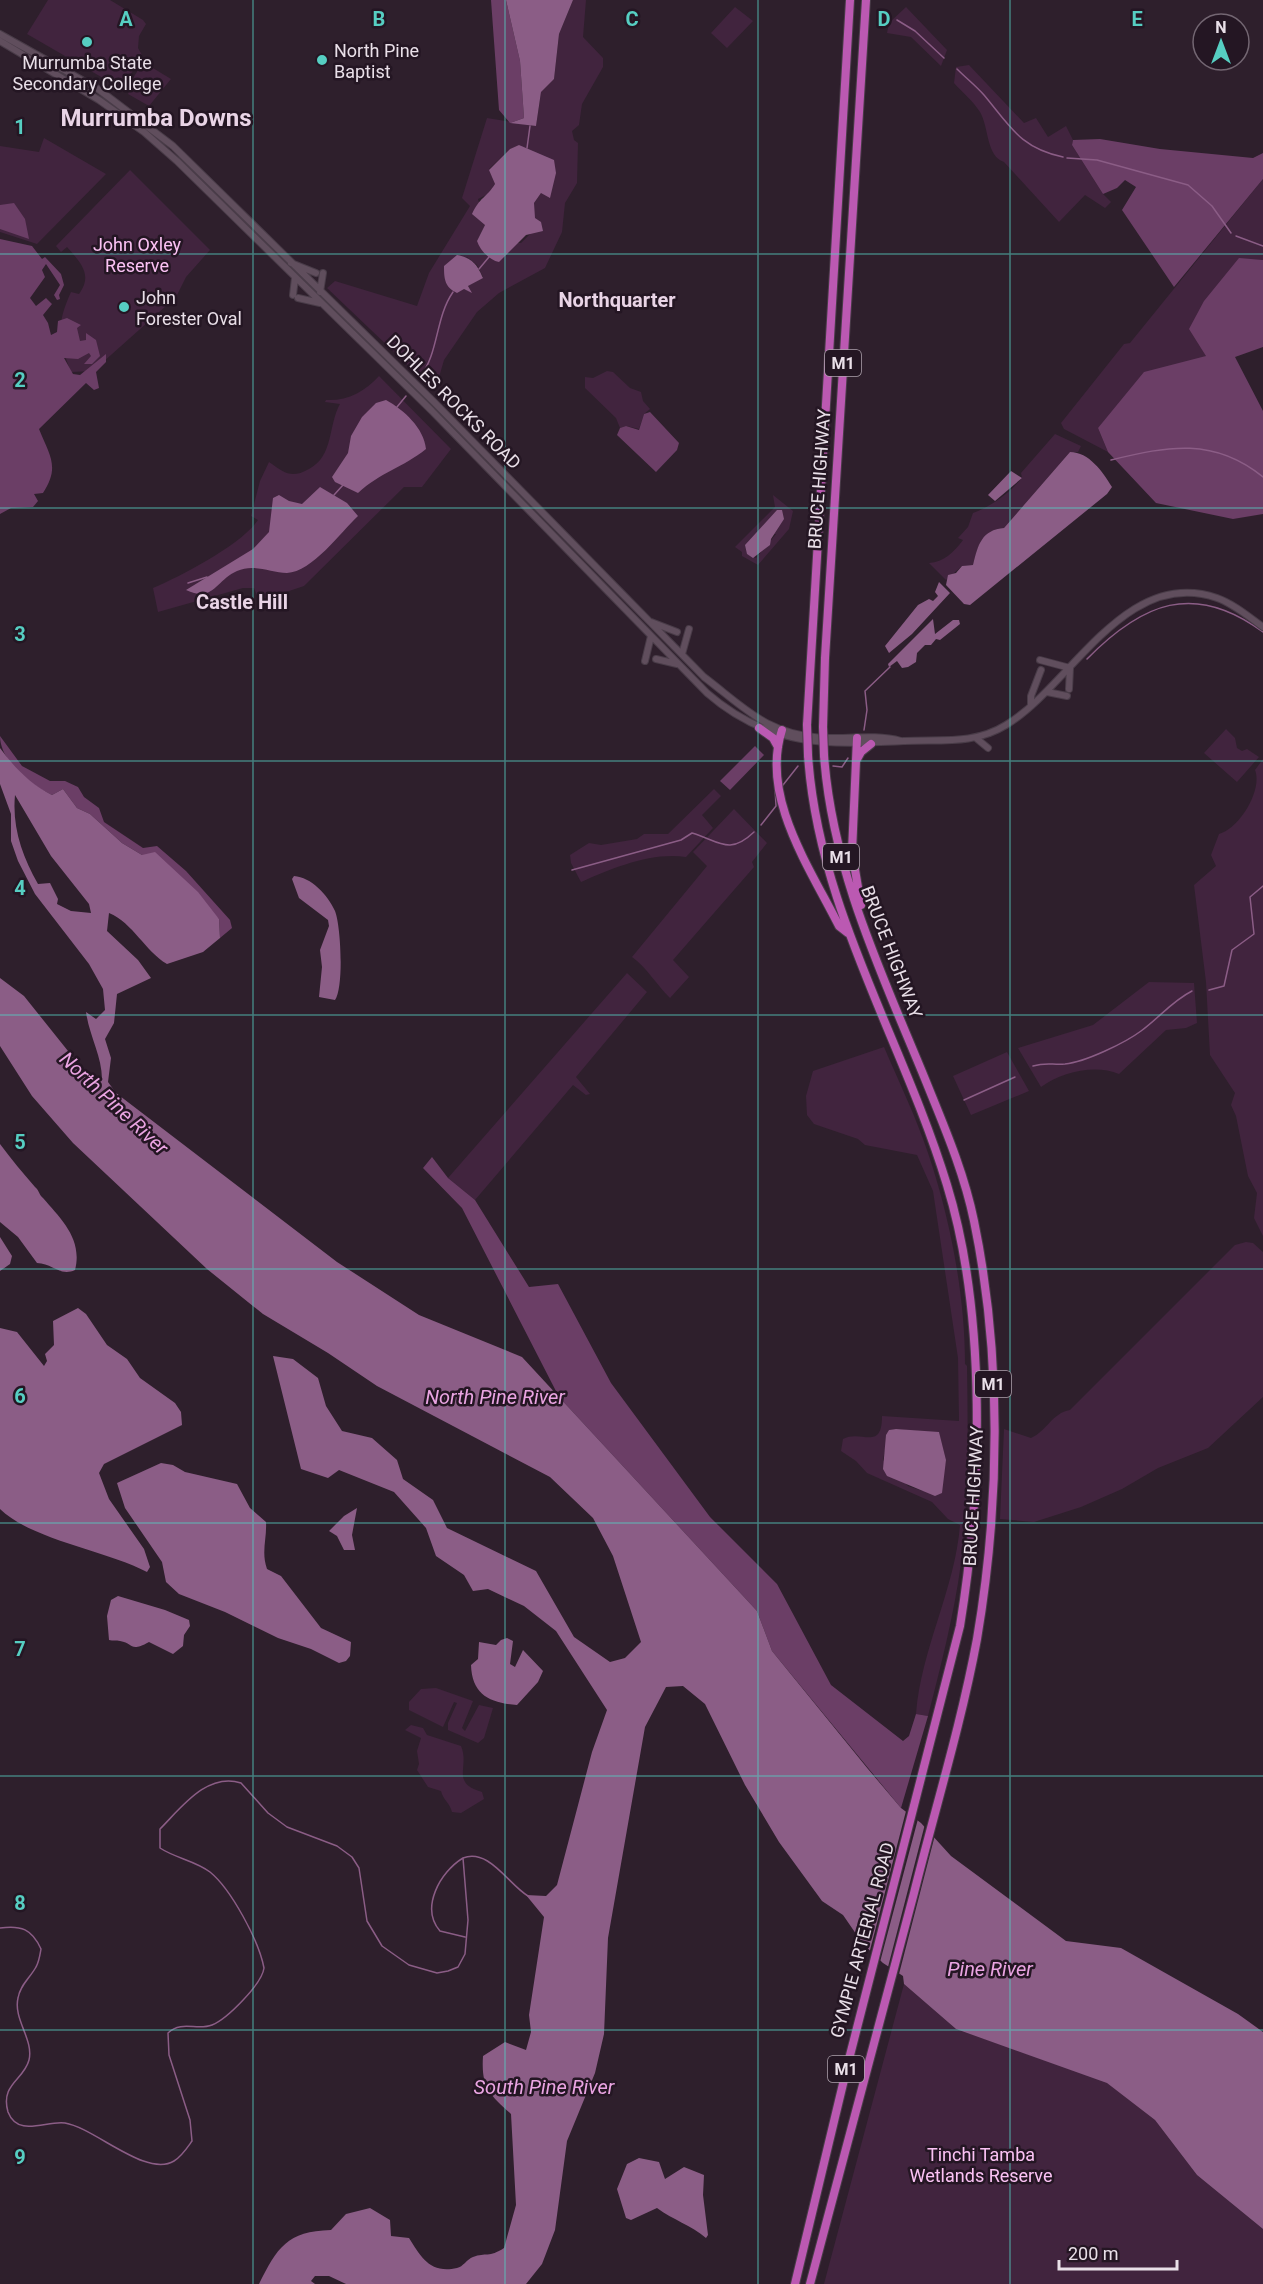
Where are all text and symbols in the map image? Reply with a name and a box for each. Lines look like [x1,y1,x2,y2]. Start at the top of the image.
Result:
text: A [119,7,133,31]
text: B [373,7,385,31]
text: C [625,7,639,31]
text: D [878,7,891,31]
text: E [1131,7,1143,31]
north arrow [1191,12,1251,72]
text: N [1215,18,1227,37]
marker: Murrumba State Secondary College [80,35,94,49]
place label: North Pine Baptist [334,40,419,82]
place label: Murrumba State Secondary College [13,52,161,94]
marker: North Pine Baptist [315,53,329,67]
district label: Murrumba Downs [60,104,252,132]
text: 1 [14,115,26,139]
park label: John Oxley Reserve [93,234,182,276]
place label: John Forester Oval [136,287,242,329]
district label: Northquarter [558,288,676,312]
marker: John Forester Oval [117,300,131,314]
street label: DOHLES ROCKS ROAD [383,331,525,473]
road number: M1 [825,350,861,376]
text: 2 [14,368,26,392]
street label: BRUCE HIGHWAY [804,408,834,550]
district label: Castle Hill [196,590,288,614]
text: 3 [14,622,26,646]
road number: M1 [823,844,859,870]
text: 4 [14,876,26,900]
street label: BRUCE HIGHWAY [857,883,927,1022]
water label: North Pine River [55,1047,174,1160]
text: 5 [14,1130,26,1154]
road number: M1 [975,1371,1011,1397]
text: 6 [14,1384,26,1408]
water label: North Pine River [425,1385,566,1409]
street label: BRUCE HIGHWAY [959,1425,987,1567]
text: 7 [14,1637,26,1661]
street label: GYMPIE ARTERIAL ROAD [826,1840,898,2040]
text: 8 [14,1891,26,1915]
water label: Pine River [947,1957,1034,1981]
road number: M1 [828,2056,864,2082]
water label: South Pine River [474,2075,616,2099]
park label: Tinchi Tamba Wetlands Reserve [909,2144,1053,2186]
text: 9 [14,2145,26,2169]
scale bar [1059,2233,1178,2271]
text: 200 m [1068,2243,1119,2264]

